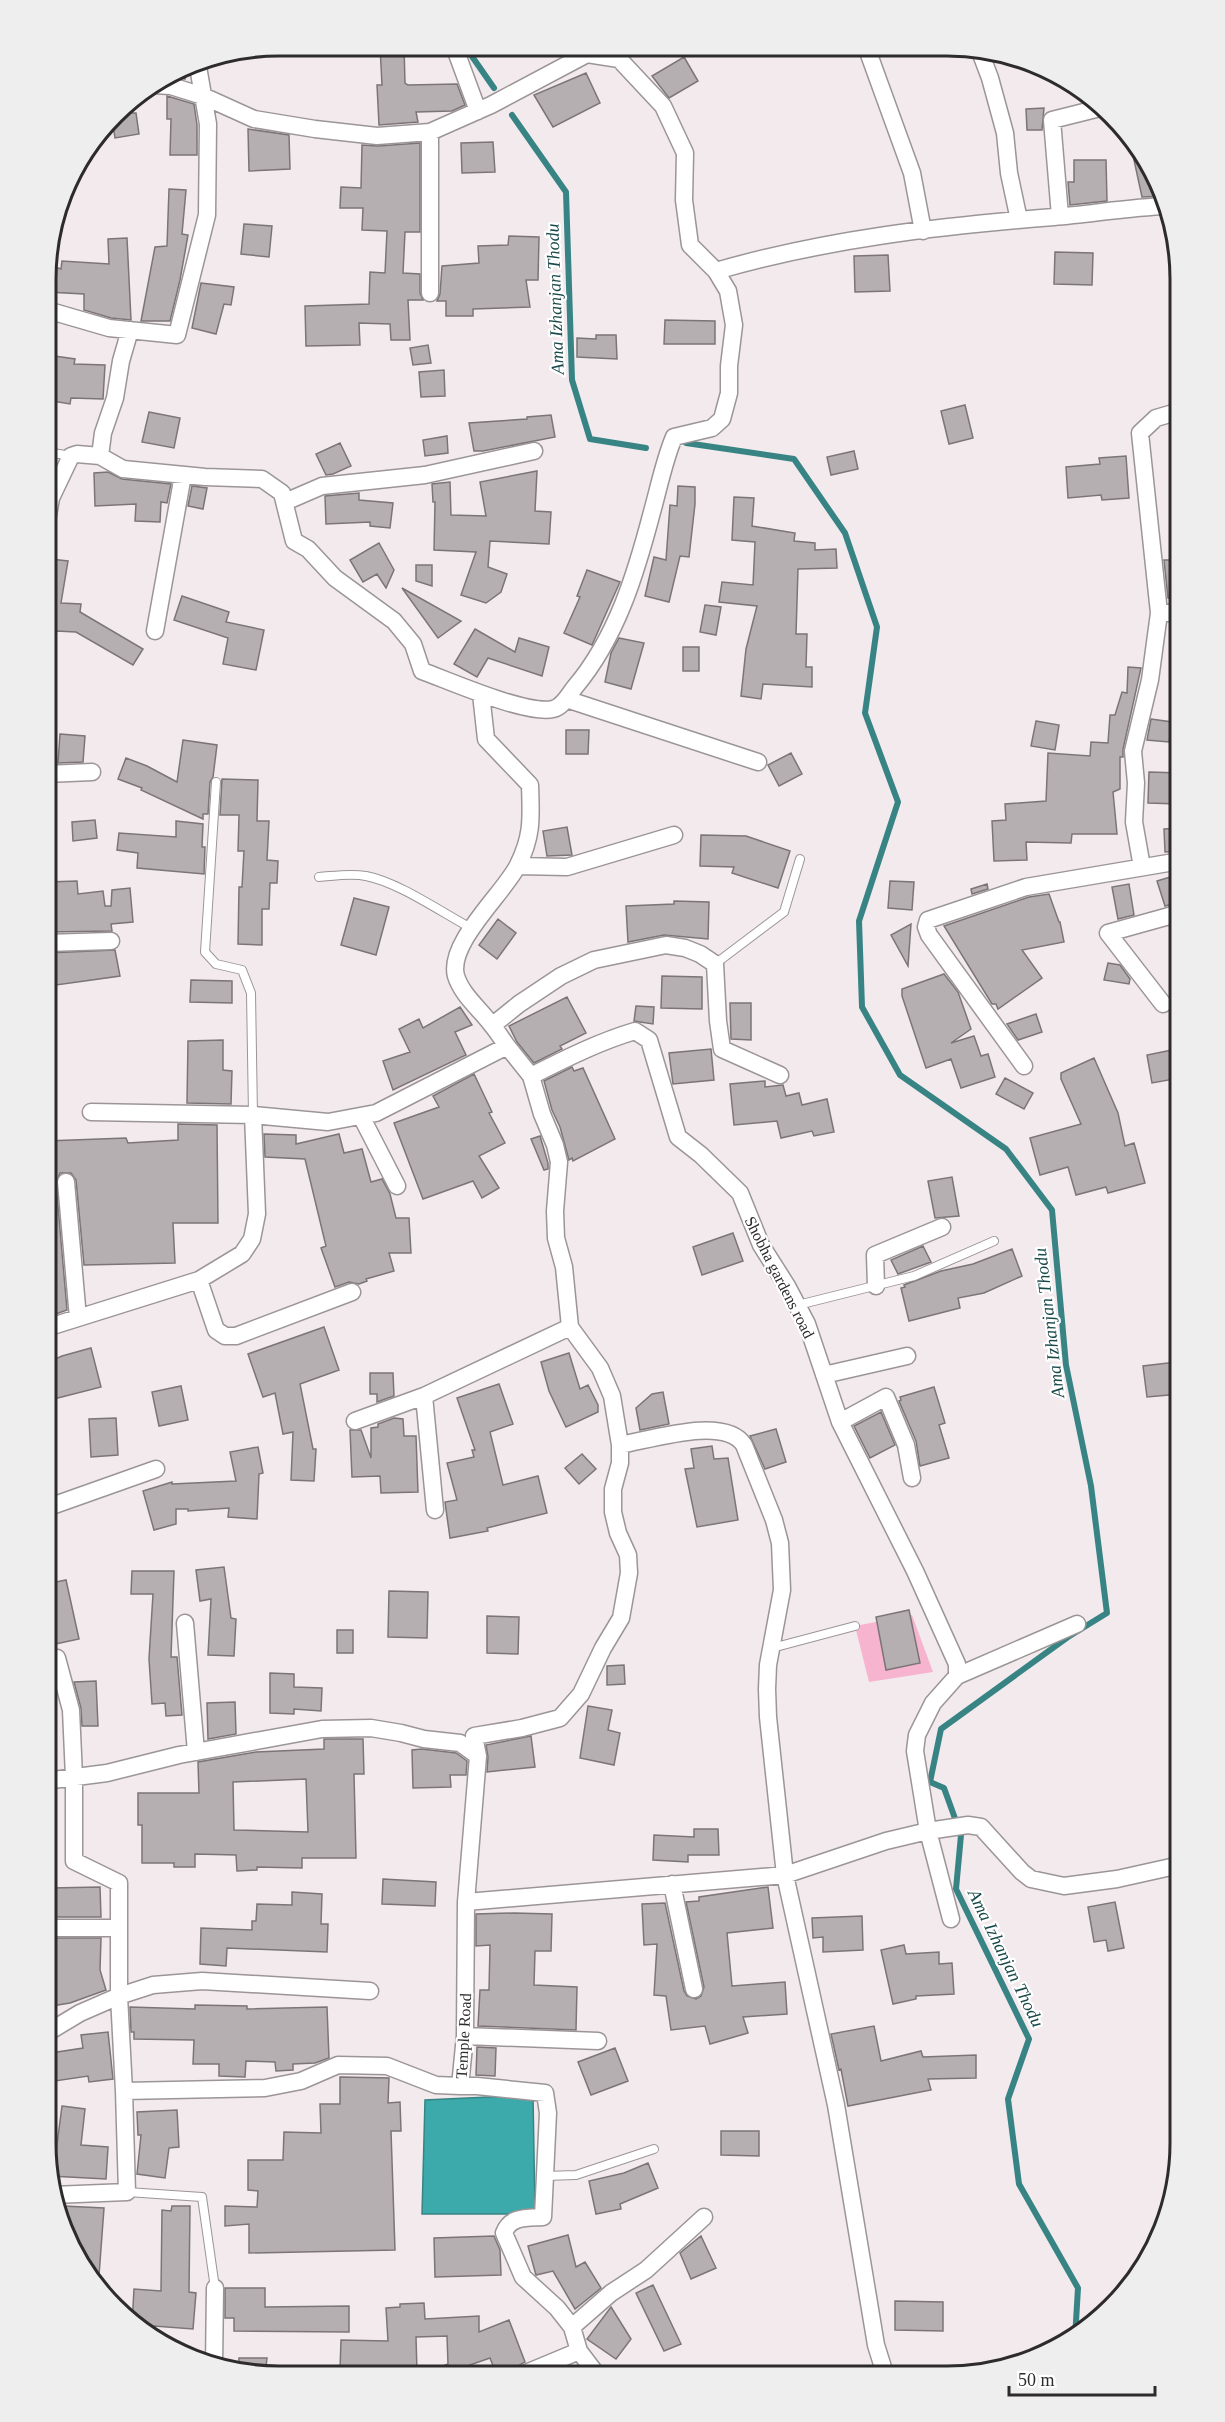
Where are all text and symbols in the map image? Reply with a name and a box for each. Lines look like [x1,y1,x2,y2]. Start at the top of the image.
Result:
water label: Ama Izhanjan Thodu [542,223,568,376]
street label: Shobha gardens road [741,1214,818,1341]
water label: Ama Izhanjan Thodu [1030,1247,1068,1400]
water label: Ama Izhanjan Thodu [963,1885,1048,2030]
street label: Temple Road [453,1993,475,2079]
scale bar [1009,2359,1154,2397]
text: 50 m [1018,2370,1055,2390]

